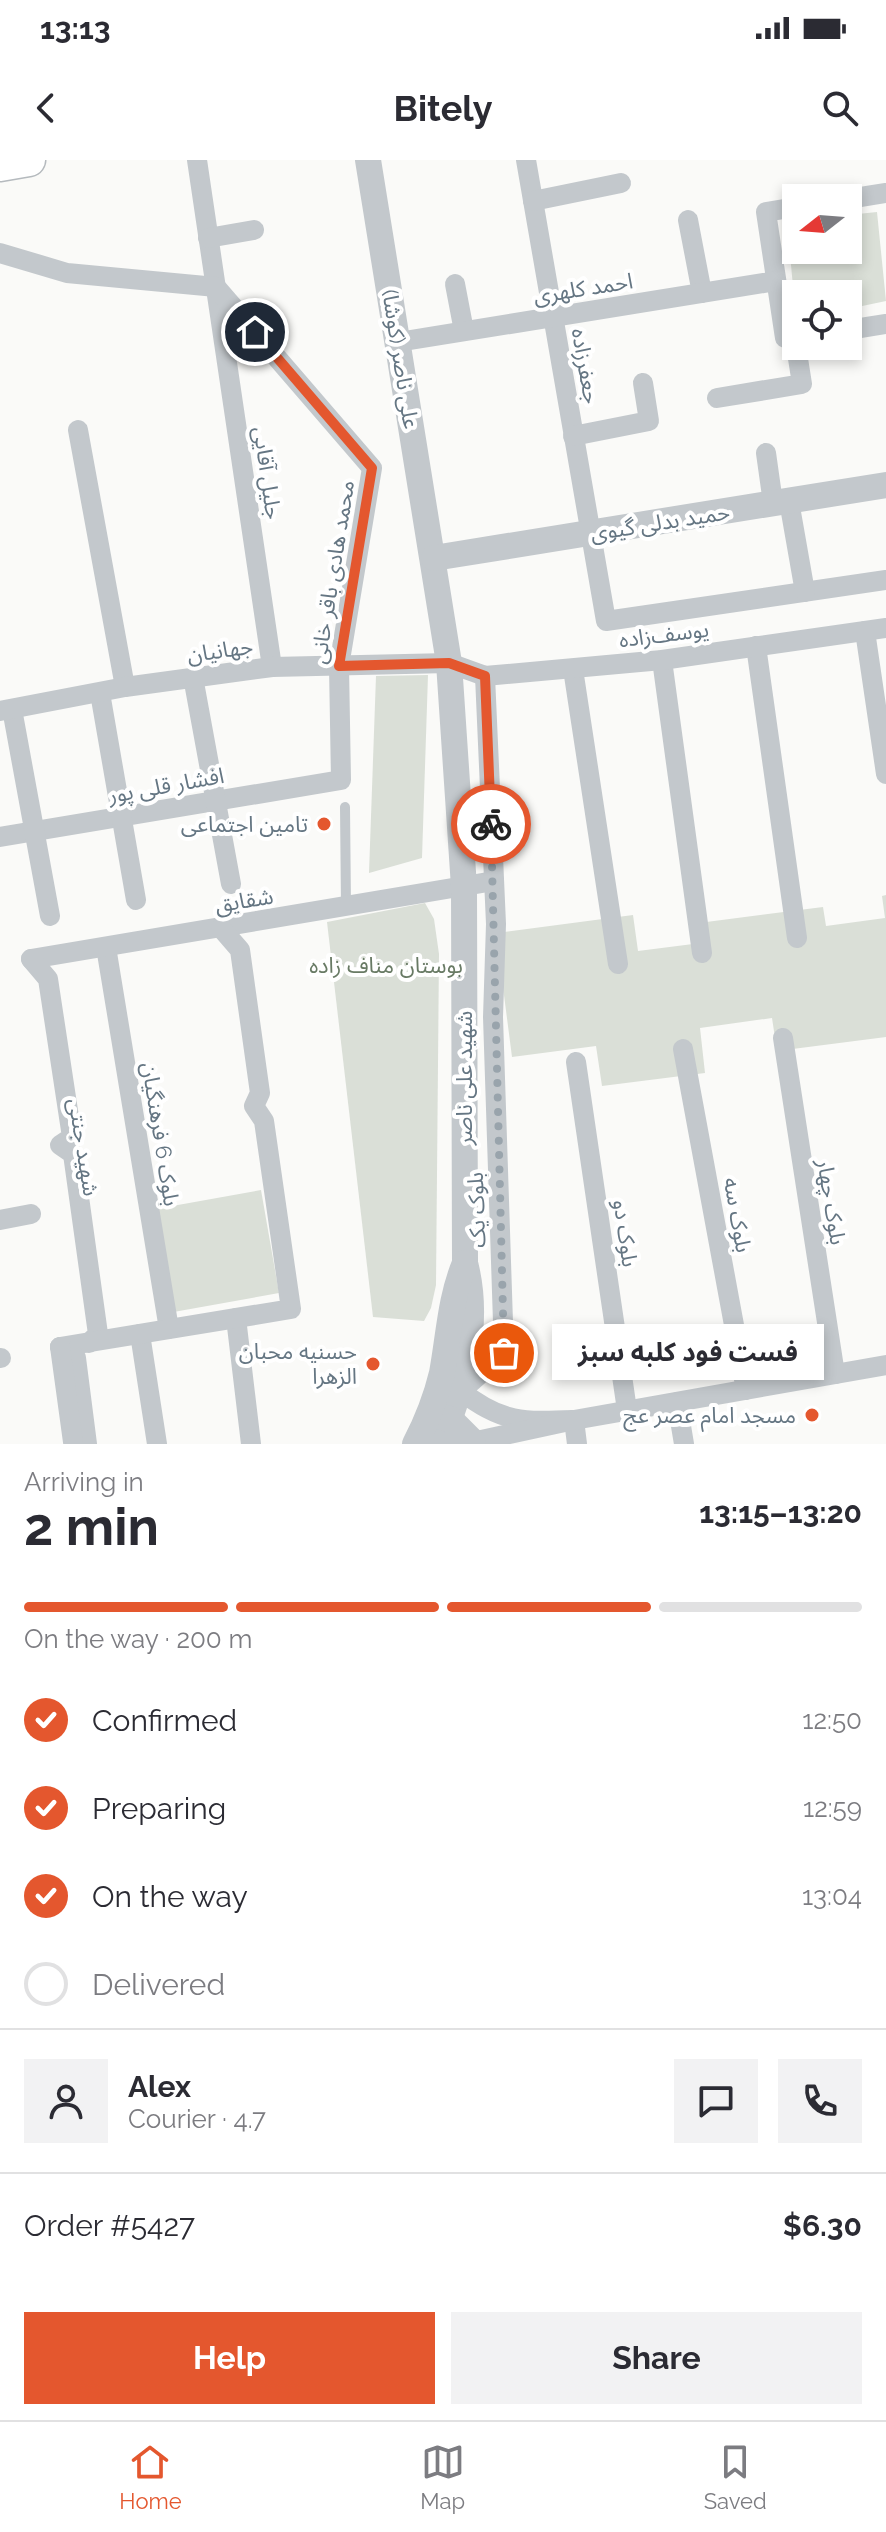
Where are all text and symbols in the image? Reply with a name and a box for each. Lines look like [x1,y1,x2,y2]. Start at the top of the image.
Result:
text: 13:13 [40,11,111,46]
icon: back [24,86,68,130]
icon: search [818,86,862,130]
text: Bitely [393,87,493,129]
north arrow [782,184,862,264]
map controls [782,184,862,360]
street label: احمد کلهری [531,267,635,309]
button: locate [782,280,862,360]
street label: علی ناصر (کوشا) [377,287,425,431]
pin [221,298,289,366]
icon: home [233,310,277,354]
street label: جعفرزاده [566,326,605,406]
street label: جلیل آقایی [249,425,287,521]
street label: محمد هادی باقر خانی [305,478,359,666]
street label: حمید بدلی گیوی [588,498,732,546]
street label: یوسف‌زاده [617,616,711,653]
street label: جهانیان [185,633,255,667]
street label: افشار قلی پور [105,762,226,810]
courier [451,784,531,864]
icon: bike [469,802,513,846]
place label: تامین اجتماعی [181,811,308,837]
marker: تامین اجتماعی [315,815,333,833]
street label: شقایق [213,883,275,918]
park label: بوستان مناف زاده [309,952,463,979]
street label: شهید علی ناصر [451,1011,477,1146]
street label: بلوک 6 فرهنگیان [137,1060,185,1208]
street label: شهید جنتی [63,1096,105,1198]
street label: بلوک چهار [810,1156,852,1247]
street label: بلوک یک [462,1172,490,1248]
street label: بلوک سه [719,1175,757,1255]
street label: بلوک دو [608,1197,644,1269]
pin [470,1319,538,1387]
callout: فست فود کلبه سبز [552,1325,824,1381]
icon: bag [482,1331,526,1375]
text: فست فود کلبه سبز [578,1337,798,1367]
place label: حسنیه محبان الزهرا [239,1338,357,1389]
marker: حسنیه محبان الزهرا [364,1355,382,1373]
place label: مسجد امام عصر عج [623,1402,796,1432]
marker: مسجد امام عصر عج [803,1406,821,1424]
text: Arriving in [24,1467,144,1497]
text: 13:15–13:20 [699,1495,862,1530]
text: 2 min [24,1496,159,1557]
text: On the way · 200 m [24,1624,252,1654]
icon: check [24,1698,68,1742]
text: Confirmed [92,1703,237,1738]
text: 12:50 [802,1705,862,1735]
icon: check [24,1786,68,1830]
text: Preparing [92,1791,226,1826]
text: 12:59 [803,1793,862,1823]
icon: check [24,1874,68,1918]
text: On the way [92,1879,248,1914]
text: 13:04 [802,1881,862,1911]
text: Delivered [92,1967,225,2002]
button: person [24,2059,108,2143]
button: chat [674,2059,758,2143]
button: phone [778,2059,862,2143]
text: Alex [128,2069,191,2104]
text: Courier · 4.7 [128,2104,266,2134]
text: Order #5427 [24,2208,195,2243]
text: $6.30 [783,2208,862,2243]
button: Help [24,2312,435,2404]
button: Share [451,2312,862,2404]
tab: Home [119,2440,182,2514]
tab: Map [420,2440,465,2514]
tab: Saved [704,2440,767,2514]

